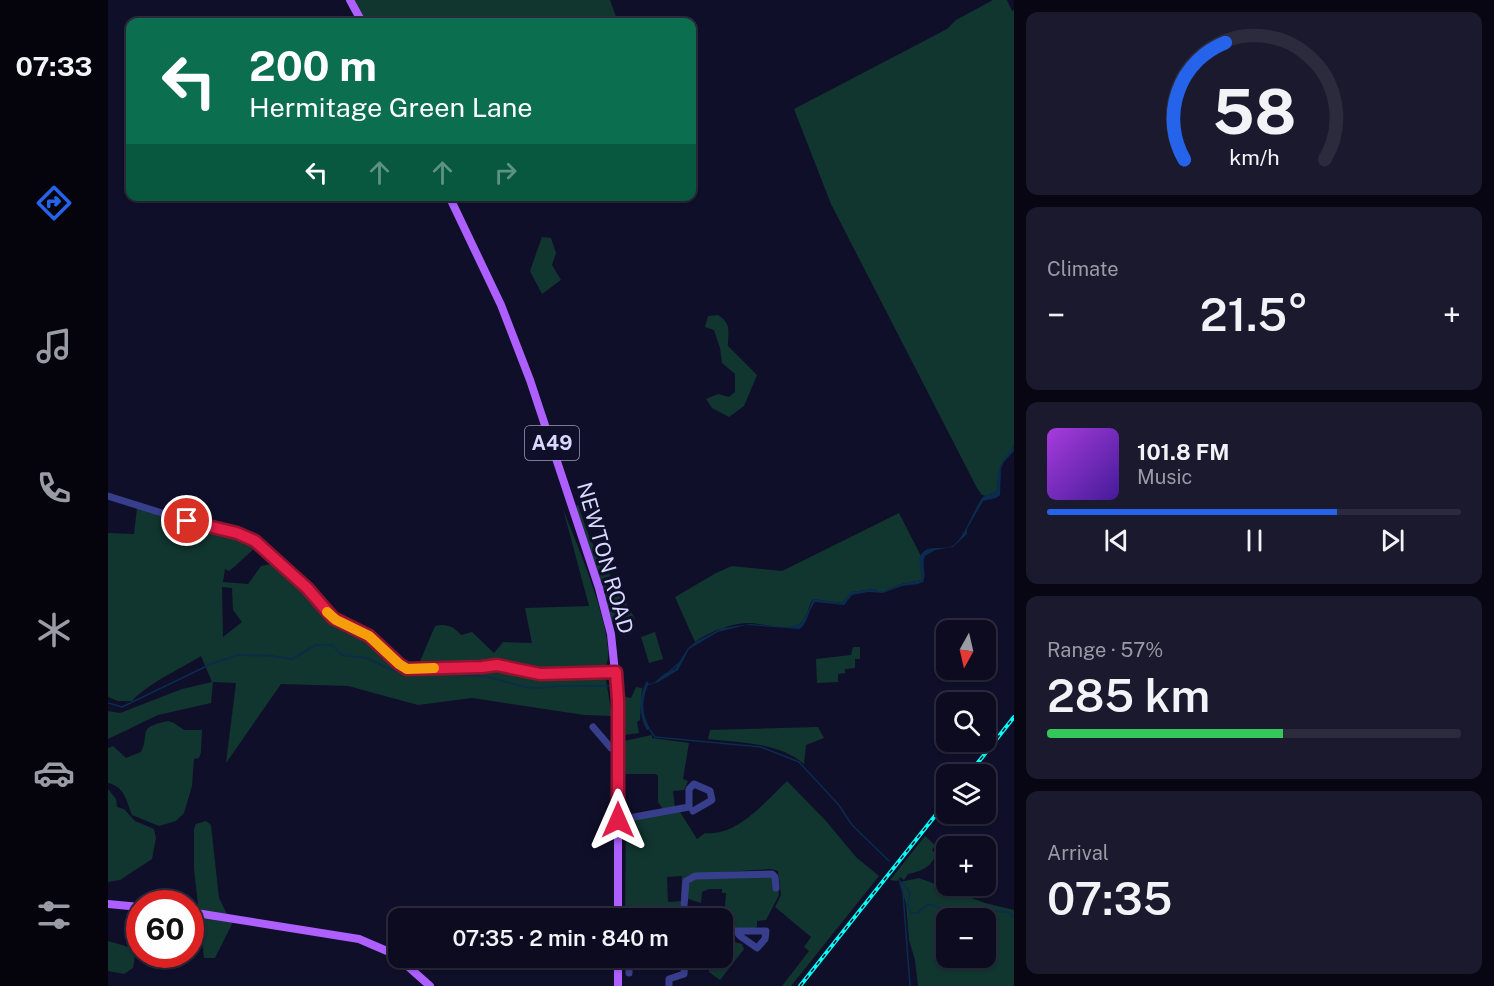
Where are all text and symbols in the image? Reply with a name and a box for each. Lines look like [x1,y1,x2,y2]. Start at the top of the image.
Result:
text: 200 m [249,41,377,90]
icon: left [150,42,228,120]
text: 07:33 [16,50,92,82]
text: 58 [1212,76,1296,149]
text: Hermitage Green Lane [249,91,533,123]
text: km/h [1229,146,1279,171]
icon: left [300,156,333,189]
icon: ahead [363,156,396,189]
icon: ahead [426,156,459,189]
icon: right [489,156,522,189]
icon: directions [33,182,75,224]
text: Climate [1047,257,1119,281]
text: 21.5° [1200,288,1308,341]
text: − [1047,296,1065,334]
text: + [1443,296,1461,334]
icon: music [33,325,75,367]
road number: A49 [525,426,579,460]
text: 101.8 FM [1137,439,1229,465]
text: Music [1137,465,1192,489]
icon: phone [33,467,75,509]
street label: NEWTON ROAD [572,479,639,637]
pin [161,495,212,546]
icon: arrive [170,504,203,537]
icon: previous [1100,524,1133,557]
icon: pause [1238,524,1271,557]
icon: next [1376,524,1409,557]
icon: climate [33,609,75,651]
north arrow [936,620,996,680]
map controls [936,620,996,968]
text: Range · 57% [1047,638,1163,662]
text: 285 km [1047,669,1210,722]
button: search [936,692,996,752]
icon: car [33,752,75,794]
button: layers [936,764,996,824]
position arrow [586,788,650,852]
button: + [936,836,996,896]
text: Arrival [1047,841,1109,865]
text: 07:35 [1047,872,1172,925]
speed limit sign: 60 [126,890,204,968]
icon: filters [33,894,75,936]
button: − [936,908,996,968]
text: 07:35 · 2 min · 840 m [452,925,669,951]

